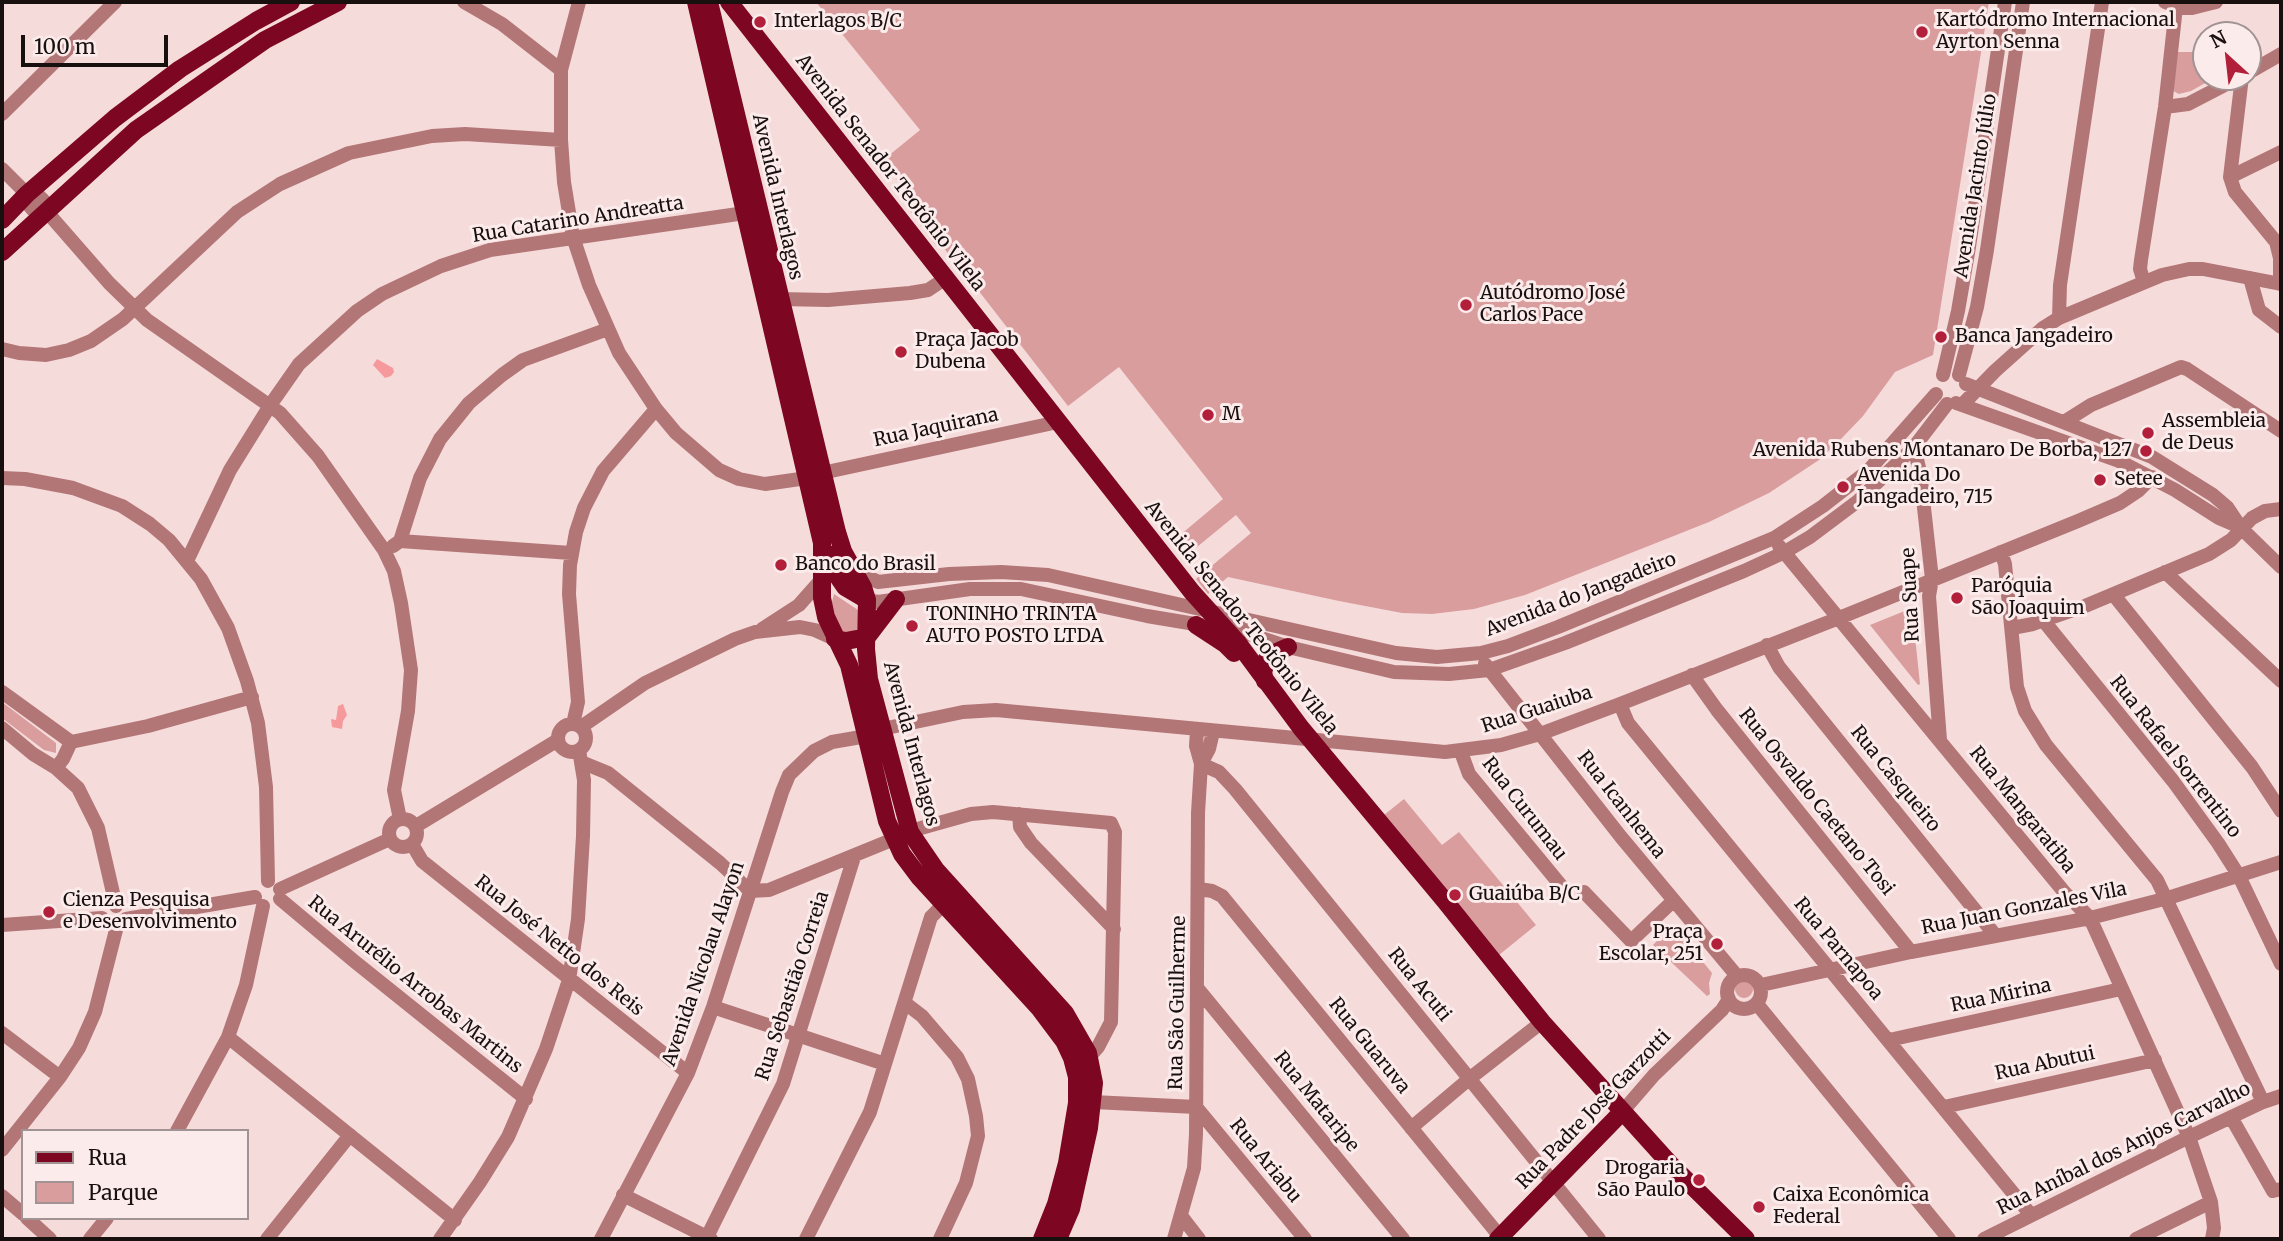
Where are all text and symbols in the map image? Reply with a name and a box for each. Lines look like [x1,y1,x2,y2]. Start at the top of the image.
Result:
place label: Kartódromo Internacional Ayrton Senna [1936,10,2175,54]
place label: Interlagos B/C [774,11,902,33]
marker: Interlagos B/C [752,14,768,30]
scale bar [24,21,172,65]
north arrow [2192,21,2262,91]
marker: Kartódromo Internacional Ayrton Senna [1914,24,1930,40]
text: N [2206,25,2231,53]
text: 100 m [34,33,96,60]
street label: Avenida Senador Teotônio Vilela [790,50,990,296]
street label: Avenida Jacinto Júlio [1950,92,2002,280]
street label: Avenida Interlagos [747,112,807,282]
street label: Rua Catarino Andreatta [471,192,685,248]
place label: Autódromo José Carlos Pace [1480,283,1625,327]
marker: Autódromo José Carlos Pace [1458,297,1474,313]
place label: Banca Jangadeiro [1955,326,2113,348]
marker: Banca Jangadeiro [1933,329,1949,345]
place label: Praça Jacob Dubena [915,330,1019,374]
marker: Praça Jacob Dubena [893,344,909,360]
street label: Rua Jaquirana [872,404,1000,452]
place label: M [1222,404,1241,426]
marker: M [1200,407,1216,423]
place label: Assembleia de Deus [2162,411,2266,455]
marker: Assembleia de Deus [2140,425,2156,441]
place label: Avenida Rubens Montanaro De Borba, 127 [1753,440,2132,462]
marker: Avenida Rubens Montanaro De Borba, 127 [2138,443,2154,459]
place label: Avenida Do Jangadeiro, 715 [1857,465,1993,509]
place label: Setee [2114,469,2163,491]
marker: Setee [2092,472,2108,488]
marker: Avenida Do Jangadeiro, 715 [1835,479,1851,495]
street label: Avenida Senador Teotônio Vilela [1140,496,1342,740]
street label: Rua Suape [1897,547,1925,643]
street label: Avenida do Jangadeiro [1482,548,1680,642]
place label: Banco do Brasil [795,554,936,576]
marker: Banco do Brasil [773,557,789,573]
place label: Paróquia São Joaquim [1971,576,2085,620]
marker: Paróquia São Joaquim [1949,590,1965,606]
place label: TONINHO TRINTA AUTO POSTO LTDA [926,604,1104,648]
marker: TONINHO TRINTA AUTO POSTO LTDA [904,618,920,634]
street label: Avenida Interlagos [878,659,944,829]
street label: Rua Rafael Sorrentino [2105,671,2245,843]
street label: Rua Guaiuba [1479,681,1595,739]
street label: Rua Osvaldo Caetano Tosi [1733,704,1899,900]
street label: Rua Casqueiro [1845,721,1945,837]
street label: Rua Mangaratiba [1964,742,2080,878]
street label: Rua Icanhema [1572,747,1670,863]
street label: Rua Curumau [1477,753,1571,865]
street label: Avenida Nicolau Alayon [658,859,750,1069]
street label: Rua José Netto dos Reis [470,871,648,1021]
street label: Rua Juan Gonzales Vila [1919,878,2129,940]
place label: Guaiúba B/C [1469,884,1580,906]
marker: Guaiúba B/C [1447,887,1463,903]
street label: Rua Sebastião Correia [752,888,834,1084]
place label: Cienza Pesquisa e Desenvolvimento [63,890,237,934]
street label: Rua Arurélio Arrobas Martins [303,892,527,1078]
street label: Rua Parnapoa [1789,893,1887,1005]
marker: Cienza Pesquisa e Desenvolvimento [41,904,57,920]
street label: Rua São Guilherme [1165,916,1191,1090]
place label: Praça Escolar, 251 [1599,922,1703,966]
marker: Praça Escolar, 251 [1709,936,1725,952]
street label: Rua Acuti [1382,944,1456,1026]
street label: Rua Mirina [1949,974,2053,1018]
street label: Rua Guaruva [1323,994,1415,1098]
street label: Rua Padre José Garzotti [1512,1026,1676,1194]
street label: Rua Abutui [1993,1042,2097,1086]
street label: Rua Mataripe [1269,1047,1363,1157]
street label: Rua Aníbal dos Anjos Carvalho [1994,1078,2254,1220]
street label: Rua Ariabu [1224,1115,1306,1207]
legend [21,1129,248,1220]
text: Rua [88,1144,127,1171]
place label: Drogaria São Paulo [1597,1158,1685,1202]
marker: Drogaria São Paulo [1691,1172,1707,1188]
text: Parque [88,1179,158,1206]
place label: Caixa Econômica Federal [1773,1185,1929,1229]
marker: Caixa Econômica Federal [1751,1199,1767,1215]

